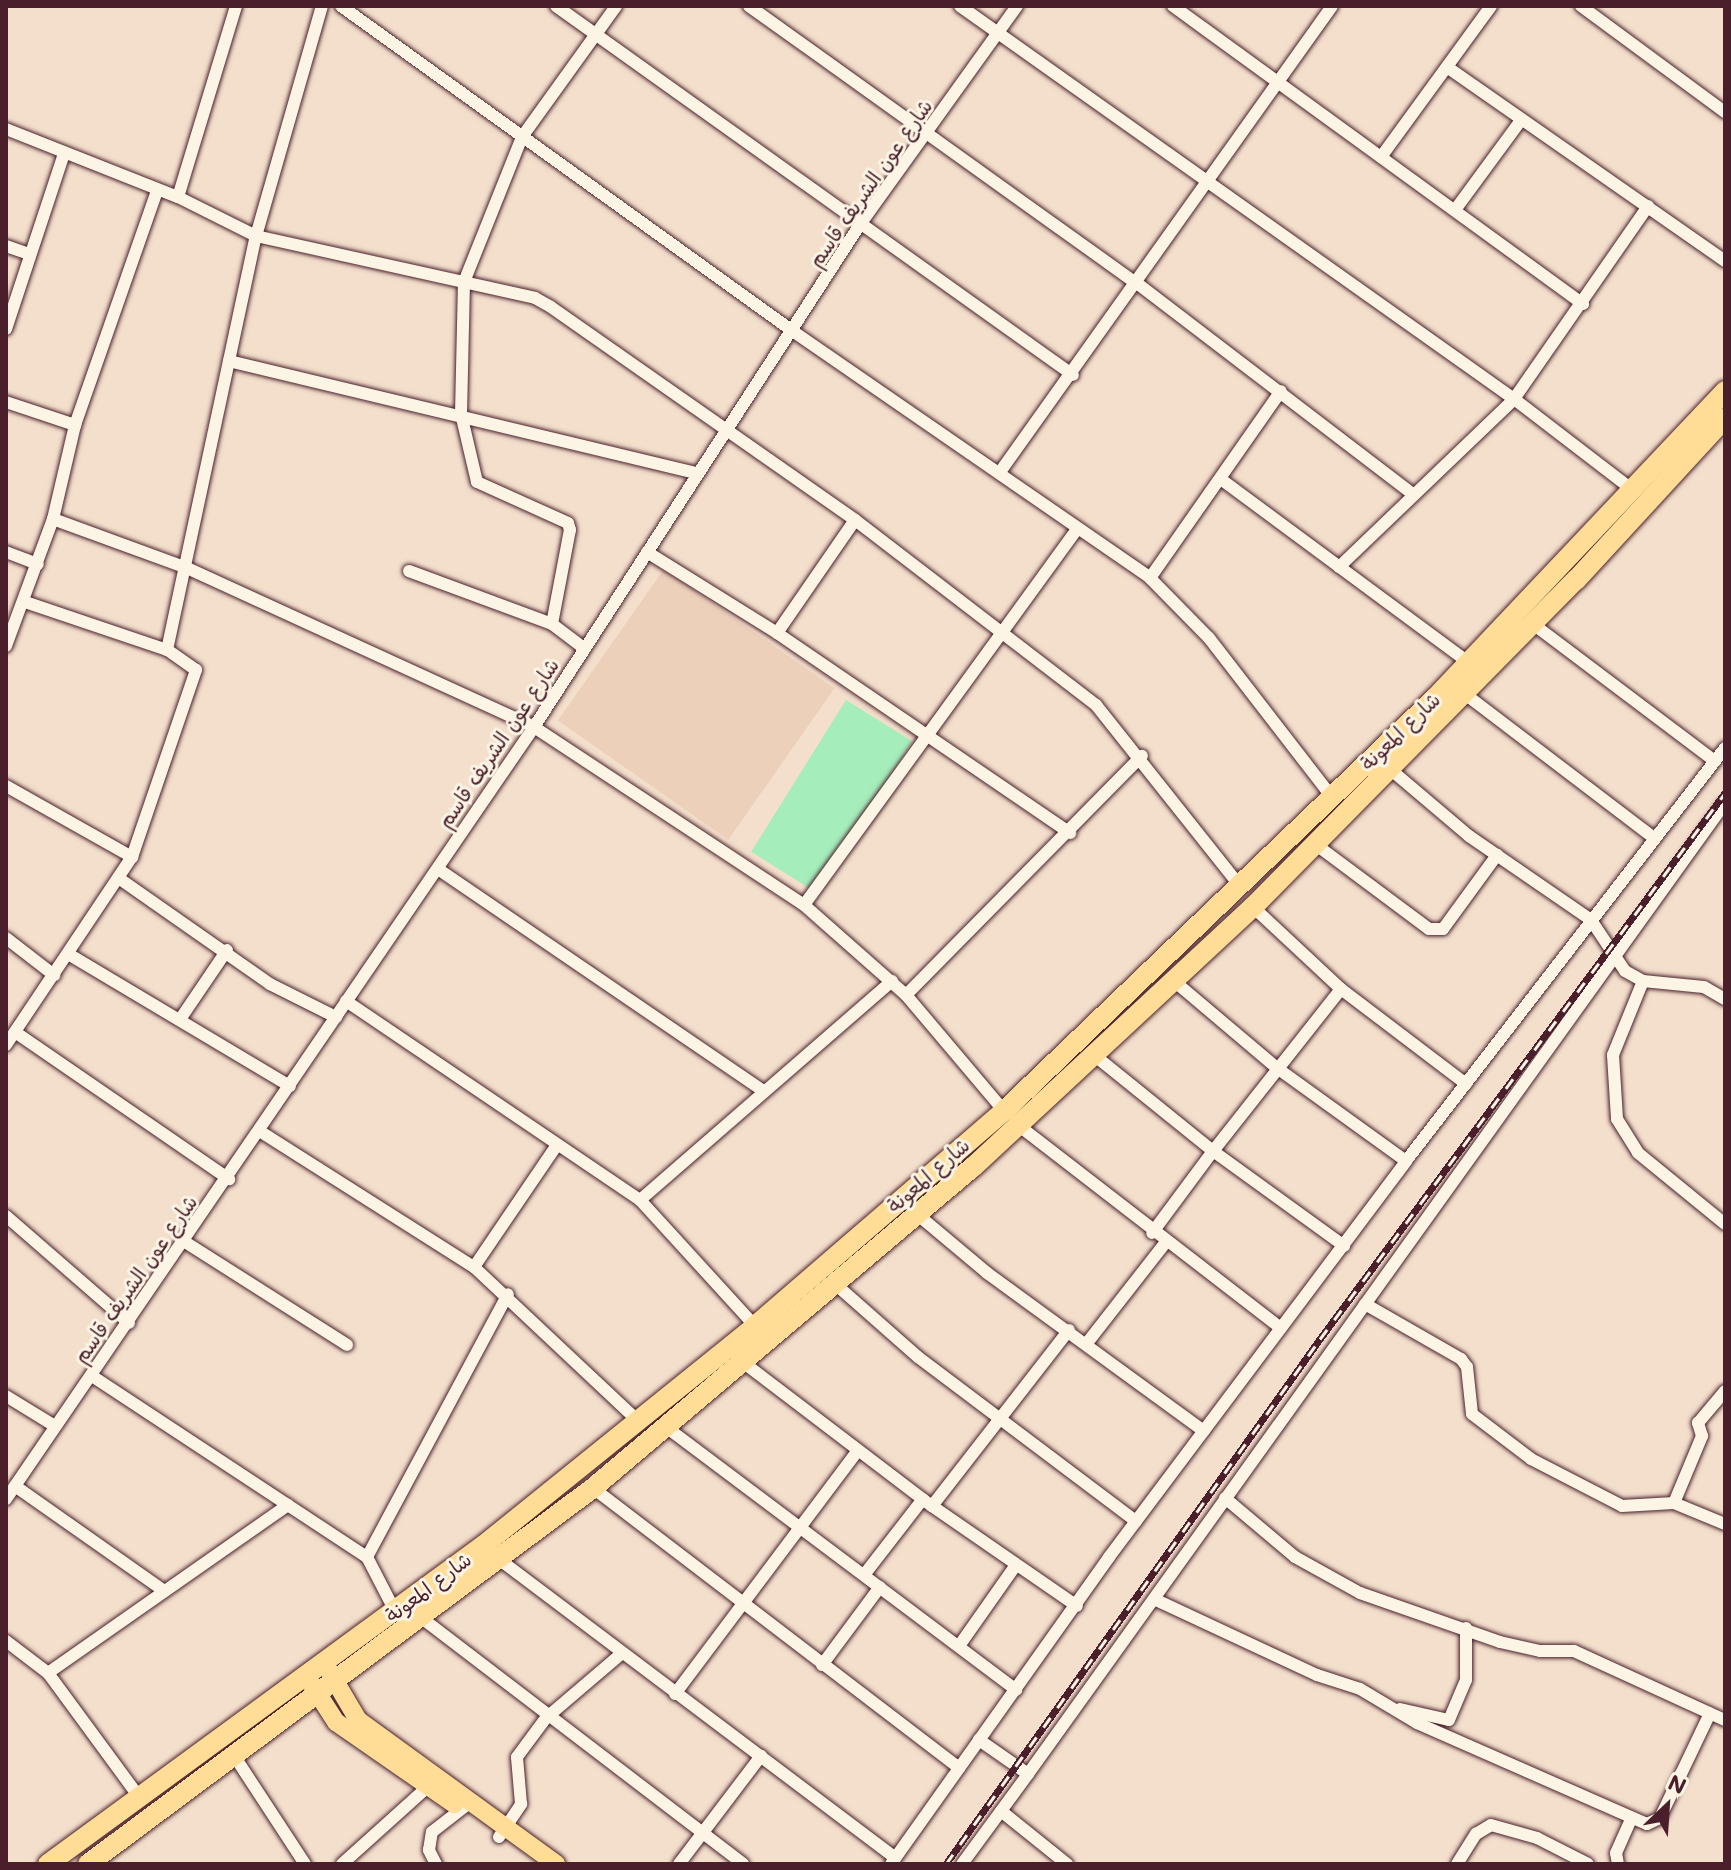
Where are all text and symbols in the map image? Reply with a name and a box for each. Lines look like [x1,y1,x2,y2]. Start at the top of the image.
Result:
street label: شارع عون الشريف قاسم [803,95,937,271]
street label: شارع عون الشريف قاسم [432,654,564,832]
street label: شارع المعونة [1355,687,1445,775]
street label: شارع المعونة [882,1133,974,1217]
street label: شارع عون الشريف قاسم [68,1191,202,1367]
street label: شارع المعونة [380,1547,476,1627]
north arrow [1627,1766,1707,1846]
text: N [1664,1767,1691,1800]

